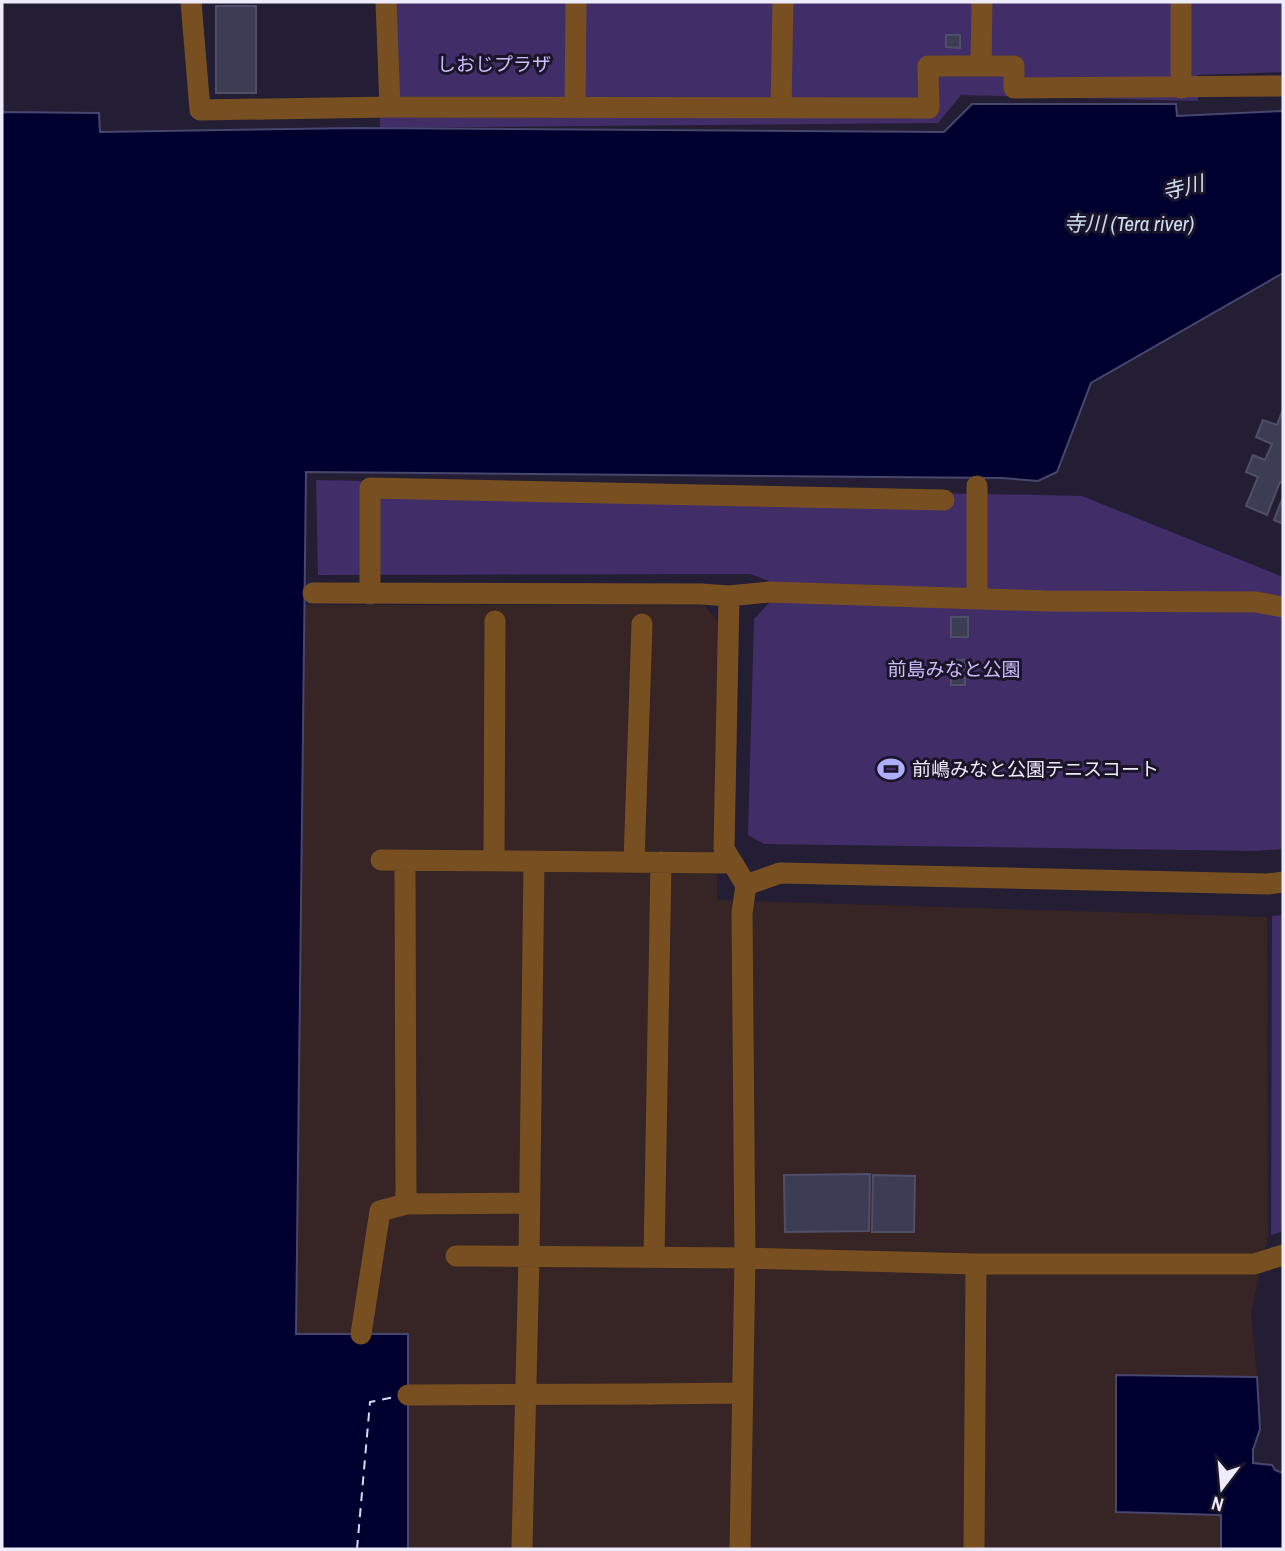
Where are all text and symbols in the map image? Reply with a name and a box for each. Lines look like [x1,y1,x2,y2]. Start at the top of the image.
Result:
park label: しおじプラザ [437,51,551,77]
water label: 寺川 [1159,168,1209,207]
water label: 寺川 (Tera river) [1064,209,1195,238]
park label: 前島みなと公園 [887,656,1021,682]
sports icon: 前嶋みなと公園テニスコート [876,754,906,784]
place label: 前嶋みなと公園テニスコート [912,756,1159,782]
north arrow [1187,1453,1257,1523]
text: N [1208,1490,1226,1518]

